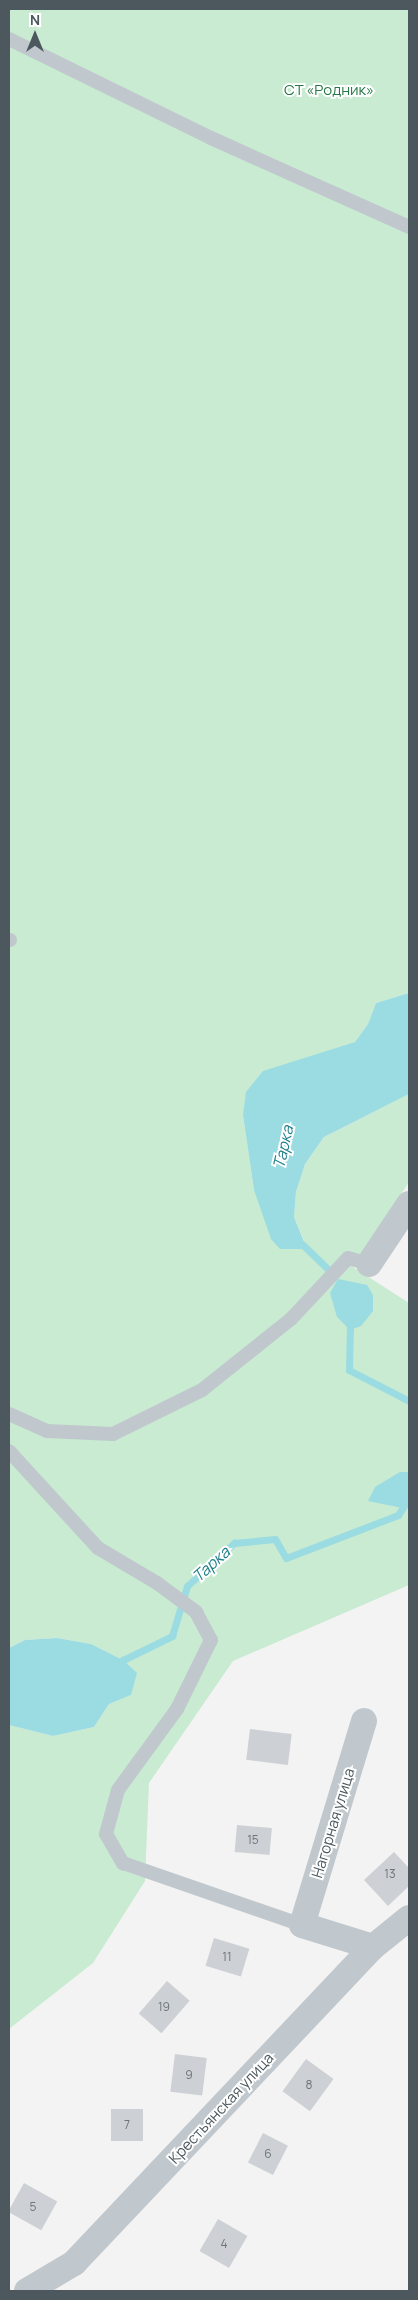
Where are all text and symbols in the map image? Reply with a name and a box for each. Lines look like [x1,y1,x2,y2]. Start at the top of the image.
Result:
north arrow [10,10,60,60]
text: N [30,10,40,29]
park label: СТ «Родник» [284,81,374,99]
water label: Тарка [269,1124,297,1170]
water label: Тарка [188,1542,234,1586]
street label: Нагорная улица [308,1766,358,1880]
house number: 15 [247,1833,259,1847]
house number: 13 [384,1867,396,1881]
house number: 11 [222,1950,232,1964]
house number: 19 [158,2000,170,2014]
street label: Крестьянская улица [165,2049,277,2167]
house number: 9 [185,2068,193,2082]
house number: 8 [306,2078,312,2092]
house number: 7 [124,2118,130,2132]
house number: 6 [264,2147,272,2161]
house number: 5 [30,2200,36,2214]
house number: 4 [220,2237,228,2251]

